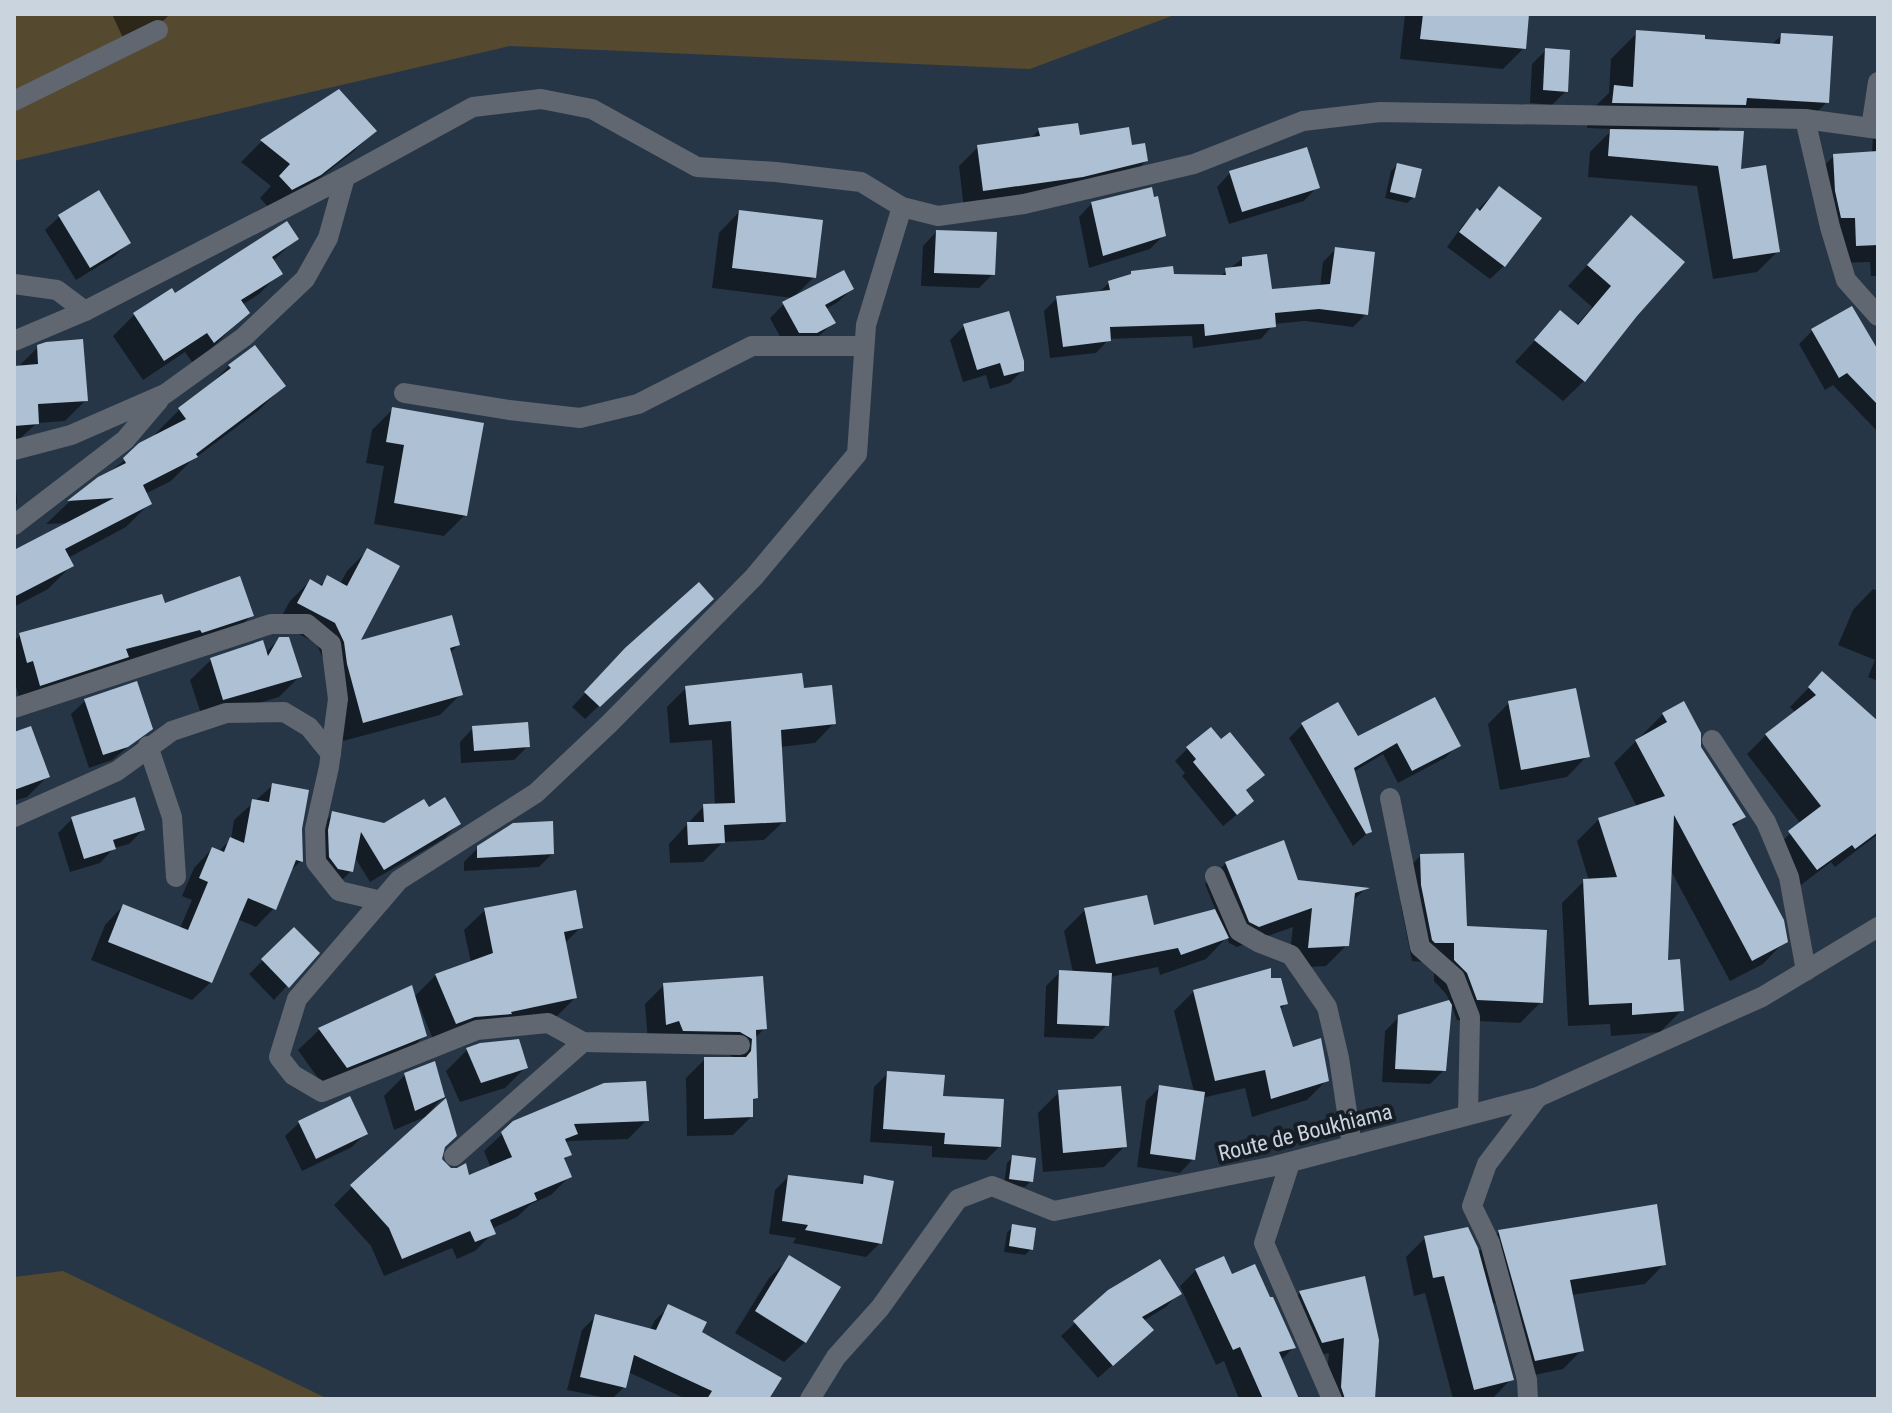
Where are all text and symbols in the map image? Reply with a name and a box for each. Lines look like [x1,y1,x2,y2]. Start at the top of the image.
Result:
street label: Route de Boukhiama [1216,1099,1395,1166]

